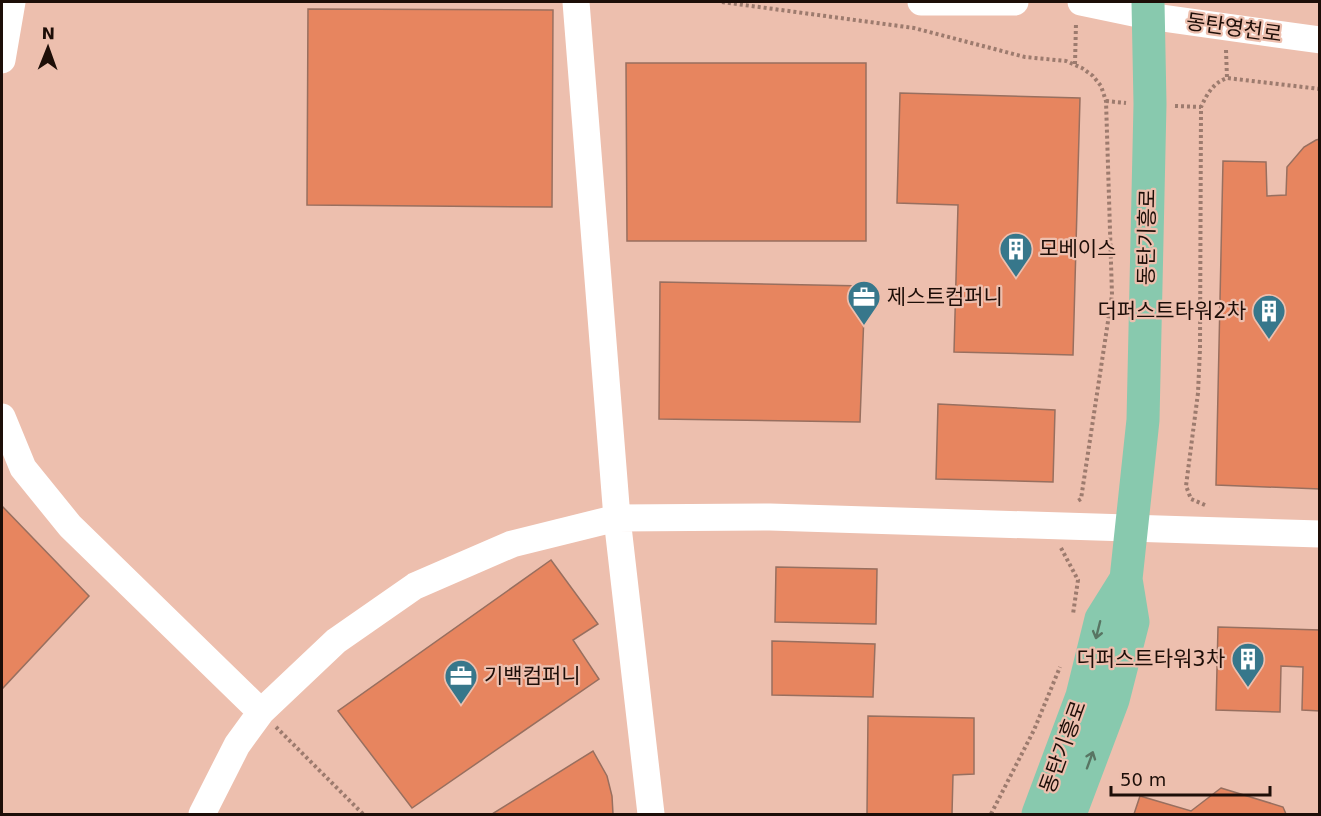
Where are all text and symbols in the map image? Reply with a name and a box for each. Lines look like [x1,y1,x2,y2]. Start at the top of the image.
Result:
street label: 동탄영천로 [1184,9,1284,47]
north arrow [18,18,78,78]
text: N [41,24,55,43]
street label: 동탄기흥로 [1134,188,1160,286]
building icon: 모베이스 [998,231,1034,278]
place label: 모베이스 [1039,237,1116,261]
office icon: 제스트컴퍼니 [846,279,882,326]
place label: 제스트컴퍼니 [887,285,1003,309]
building icon: 더퍼스트타워2차 [1251,293,1287,340]
place label: 더퍼스트타워2차 [1097,299,1246,323]
one-way arrow [1092,620,1104,639]
building icon: 더퍼스트타워3차 [1230,641,1266,688]
place label: 더퍼스트타워3차 [1076,647,1225,671]
office icon: 기백컴퍼니 [443,658,479,705]
place label: 기백컴퍼니 [484,664,581,688]
street label: 동탄기흥로 [1035,698,1091,796]
one-way arrow [1086,751,1097,770]
scale bar [1111,759,1270,797]
text: 50 m [1120,769,1166,790]

